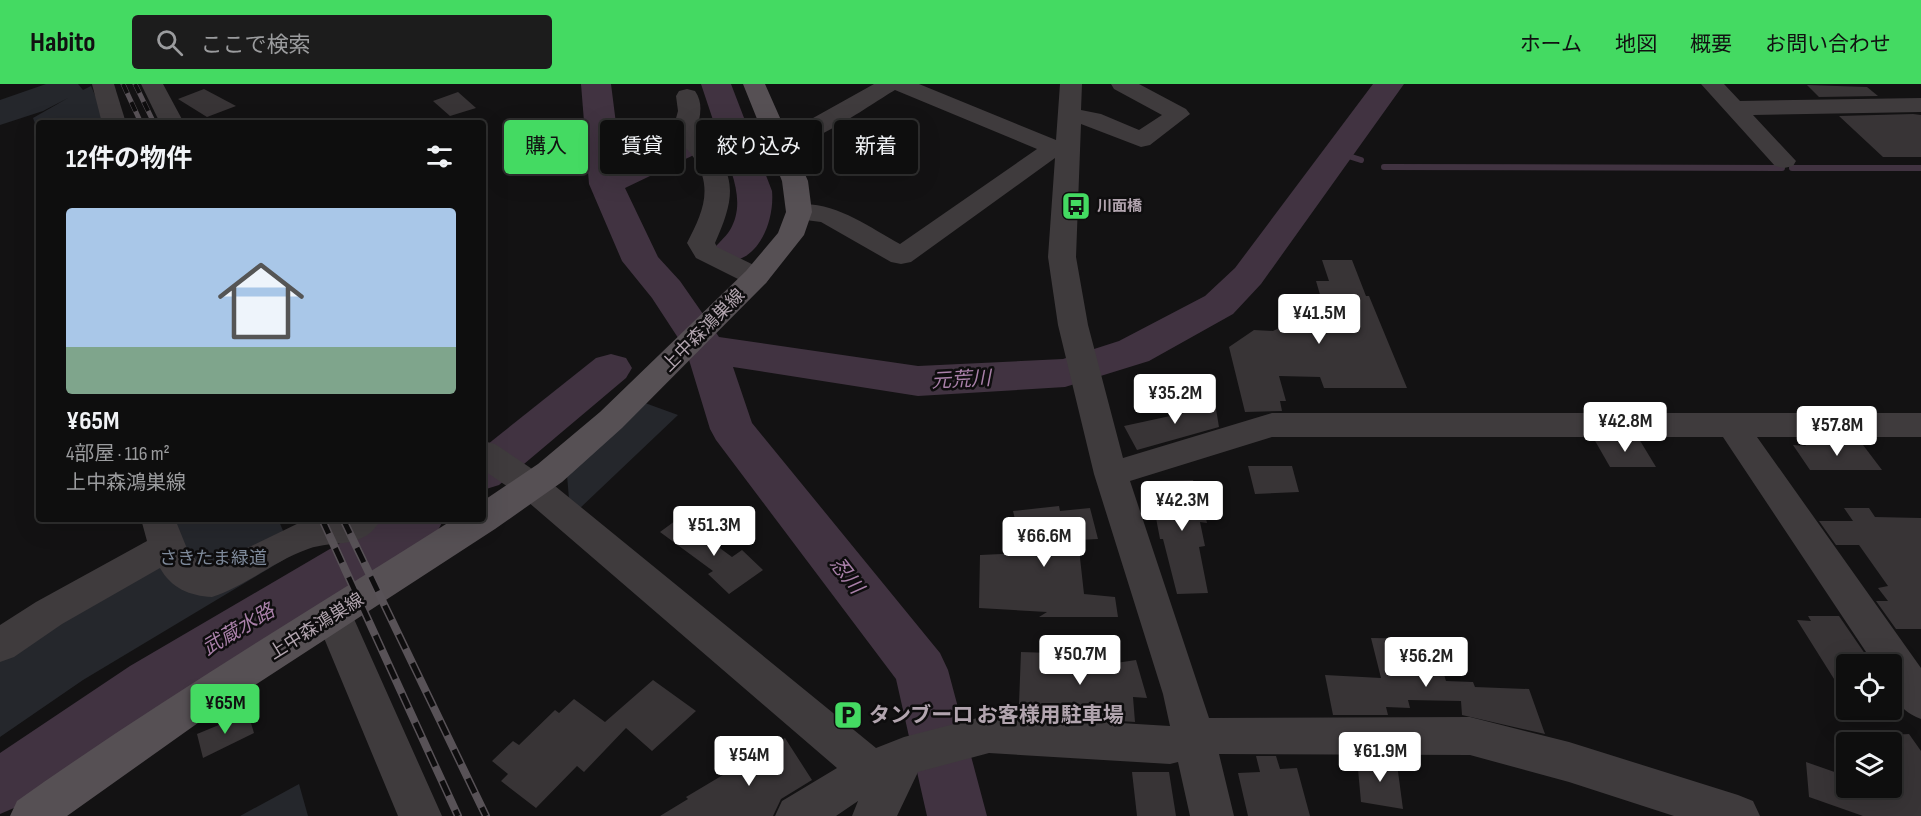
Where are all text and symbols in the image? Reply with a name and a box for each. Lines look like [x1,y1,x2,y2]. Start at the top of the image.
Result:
search box [132,15,552,69]
text: Habito [30,26,96,59]
icon: search [153,26,186,59]
text: ここで検索 [201,32,311,59]
text: ホーム [1520,32,1582,57]
text: 地図 [1615,32,1657,57]
text: 概要 [1690,32,1732,57]
text: お問い合わせ [1765,32,1891,57]
chip: 購入 [504,120,588,174]
chip: 賃貸 [600,120,684,174]
chip: 絞り込み [696,120,822,174]
chip: 新着 [834,120,918,174]
icon: filters [423,140,456,173]
text: 12件の物件 [66,144,192,175]
bus stop icon: 川面橋 [1060,190,1092,222]
place label: 川面橋 [1097,197,1143,216]
icon: home [207,247,315,355]
street label: 上中森鴻巣線 [658,285,749,376]
pin: ¥41.5M [1270,294,1368,345]
text: ¥41.5M [1292,301,1346,325]
water label: 元荒川 [930,366,994,394]
pin: ¥35.2M [1126,374,1224,425]
text: ¥35.2M [1148,381,1202,405]
pin: ¥42.8M [1576,402,1674,453]
text: ¥65M [66,406,119,437]
pin: ¥57.8M [1788,406,1886,457]
text: ¥42.8M [1598,409,1652,433]
text: ¥57.8M [1811,413,1863,437]
text: 4部屋 · 116 m² [66,442,170,466]
text: 上中森鴻巣線 [66,471,186,495]
pin: ¥42.3M [1133,481,1231,532]
text: ¥42.3M [1155,488,1209,512]
pin: ¥51.3M [665,506,763,557]
text: ¥51.3M [687,513,741,537]
pin: ¥66.6M [995,517,1093,568]
text: ¥66.6M [1017,524,1071,548]
park label: さきたま緑道 [159,548,267,569]
water label: 忍川 [824,552,869,600]
street label: 上中森鴻巣線 [265,589,368,664]
water label: 武蔵水路 [198,598,281,661]
pin: ¥50.7M [1031,635,1129,686]
pin: ¥56.2M [1377,637,1475,688]
text: ¥50.7M [1053,642,1107,666]
text: ¥56.2M [1399,644,1453,668]
map controls [1836,654,1902,798]
button: locate [1836,654,1902,720]
pin: ¥65M [189,684,261,735]
text: ¥65M [204,691,246,715]
parking icon: タンブーロ お客様用駐車場 [832,699,864,731]
place label: タンブーロ お客様用駐車場 [869,703,1124,728]
pin: ¥61.9M [1331,732,1429,783]
button: layers [1836,732,1902,798]
pin: ¥54M [713,736,785,787]
text: ¥61.9M [1353,739,1407,763]
text: ¥54M [728,743,770,767]

